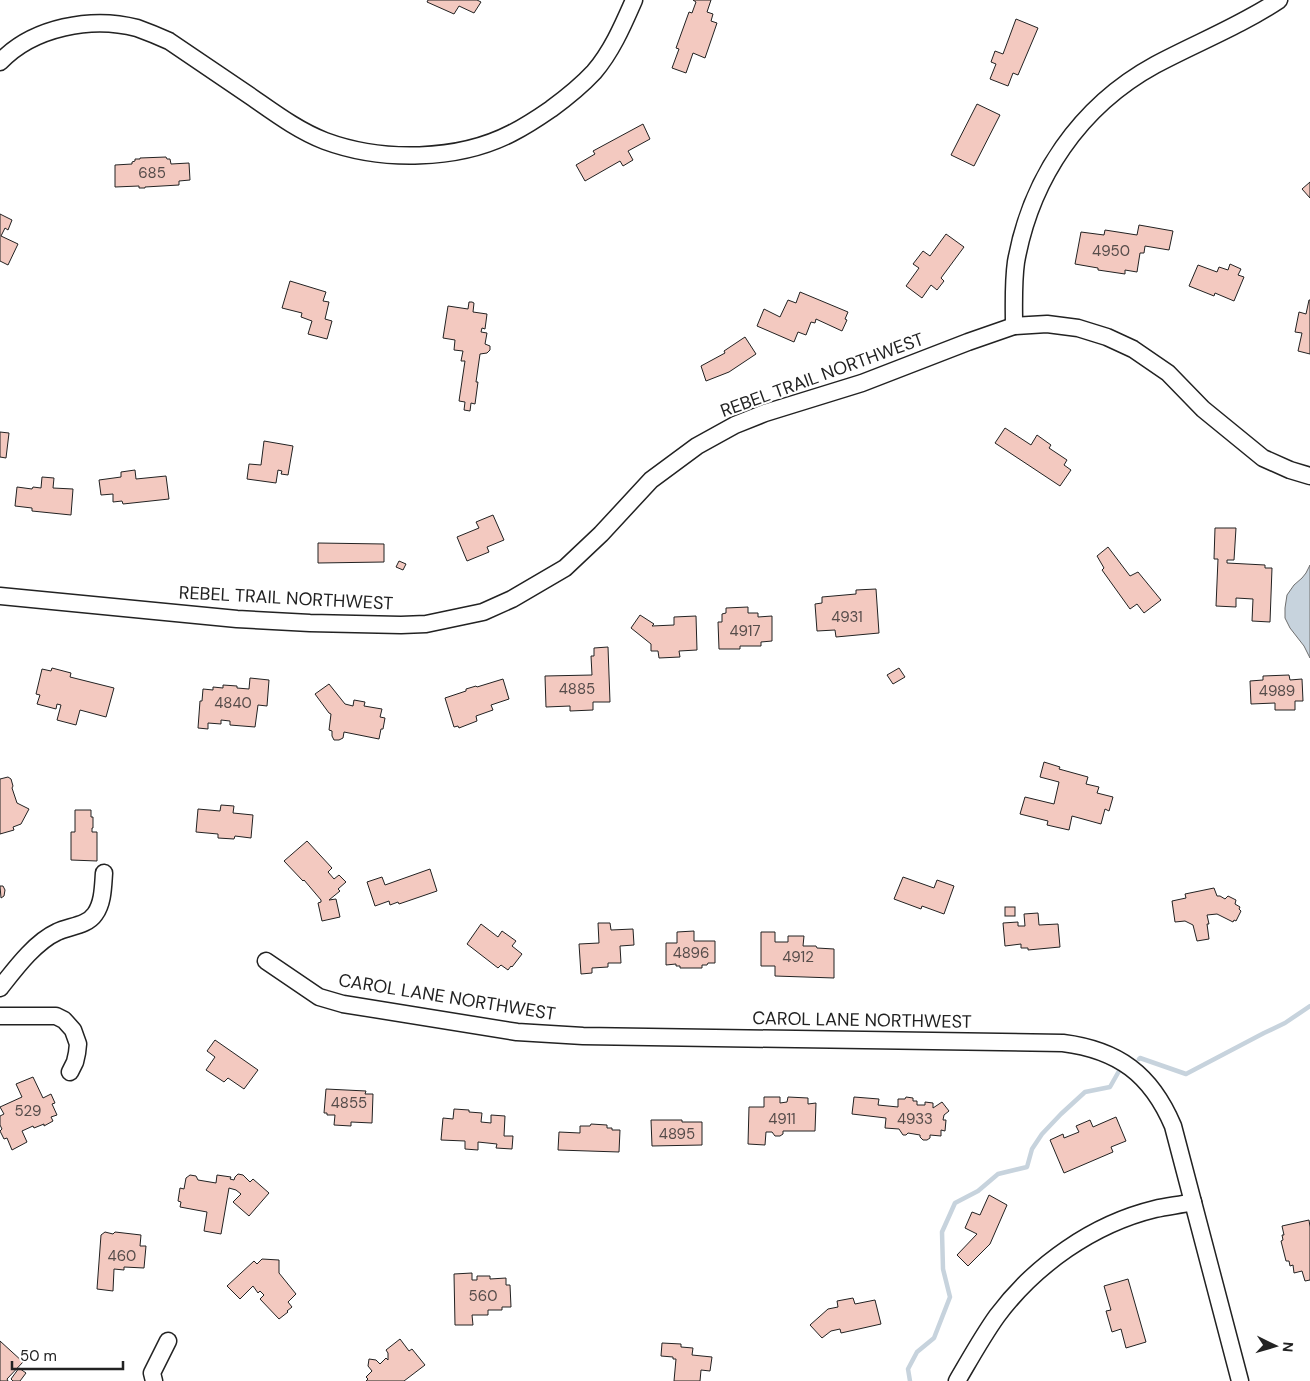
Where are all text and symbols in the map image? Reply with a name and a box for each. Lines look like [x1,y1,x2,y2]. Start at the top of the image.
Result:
house number: 685 [138,163,166,183]
house number: 4950 [1092,241,1130,261]
street label: REBEL TRAIL NORTHWEST [717,327,927,423]
street label: REBEL TRAIL NORTHWEST [178,580,394,616]
house number: 4931 [831,607,863,627]
house number: 4917 [730,621,760,641]
house number: 4885 [559,679,595,699]
house number: 4989 [1259,681,1295,701]
house number: 4840 [214,693,252,713]
house number: 4896 [673,943,709,963]
house number: 4912 [782,947,814,967]
street label: CAROL LANE NORTHWEST [337,968,557,1026]
street label: CAROL LANE NORTHWEST [752,1006,972,1034]
house number: 4855 [331,1093,367,1113]
house number: 529 [15,1101,41,1121]
house number: 4911 [768,1109,796,1129]
house number: 4933 [897,1109,933,1129]
house number: 4895 [659,1124,695,1144]
house number: 460 [108,1246,136,1266]
house number: 560 [469,1286,497,1306]
north arrow [1250,1321,1300,1371]
scale bar [12,1338,124,1370]
text: N [1279,1341,1297,1353]
text: 50 m [20,1346,57,1366]

